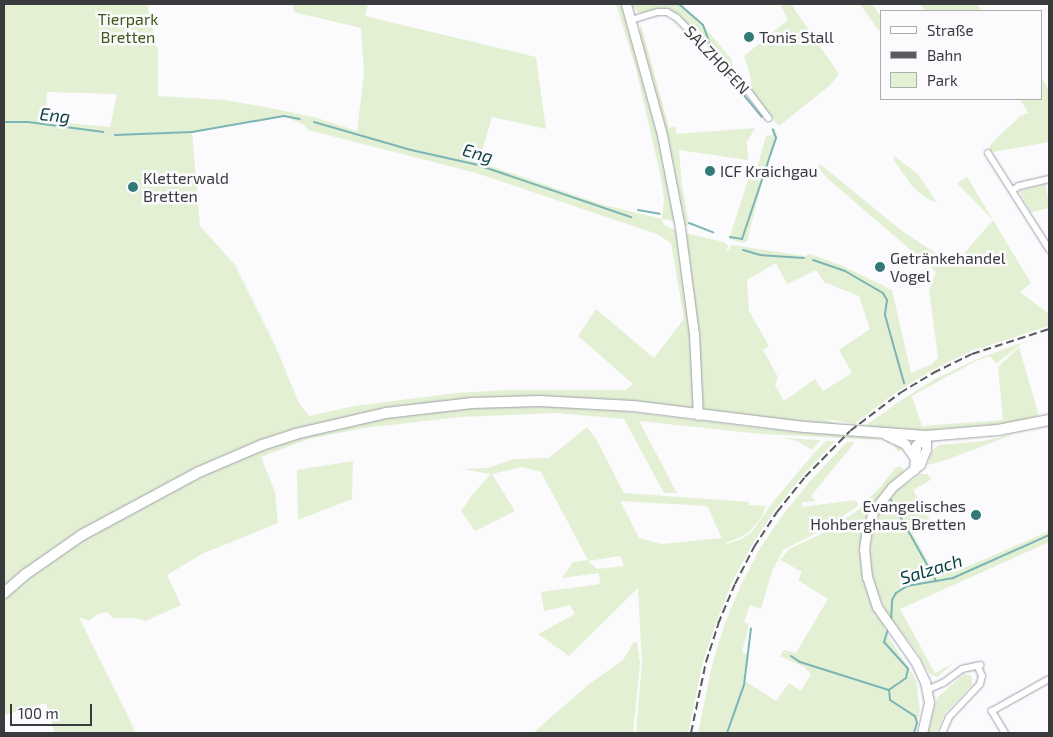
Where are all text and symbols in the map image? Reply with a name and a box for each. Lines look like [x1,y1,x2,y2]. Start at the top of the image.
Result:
park label: Tierpark Bretten [98,9,158,47]
legend [880,10,1043,100]
text: Straße [927,21,973,39]
street label: SALZHOFEN [681,22,753,98]
place label: Tonis Stall [759,27,834,47]
marker: Tonis Stall [743,31,755,43]
text: Bahn [927,46,962,64]
text: Park [927,71,958,89]
water label: Eng [39,103,71,127]
water label: Eng [460,138,496,168]
place label: ICF Kraichgau [720,161,818,181]
marker: ICF Kraichgau [704,165,716,177]
place label: Kletterwald Bretten [143,168,229,206]
marker: Kletterwald Bretten [127,181,139,193]
place label: Getränkehandel Vogel [890,248,1006,286]
marker: Getränkehandel Vogel [874,261,886,273]
place label: Evangelisches Hohberghaus Bretten [810,496,966,534]
marker: Evangelisches Hohberghaus Bretten [970,509,982,521]
water label: Salzach [897,549,965,589]
scale bar [12,694,95,726]
text: 100 m [18,704,59,722]

